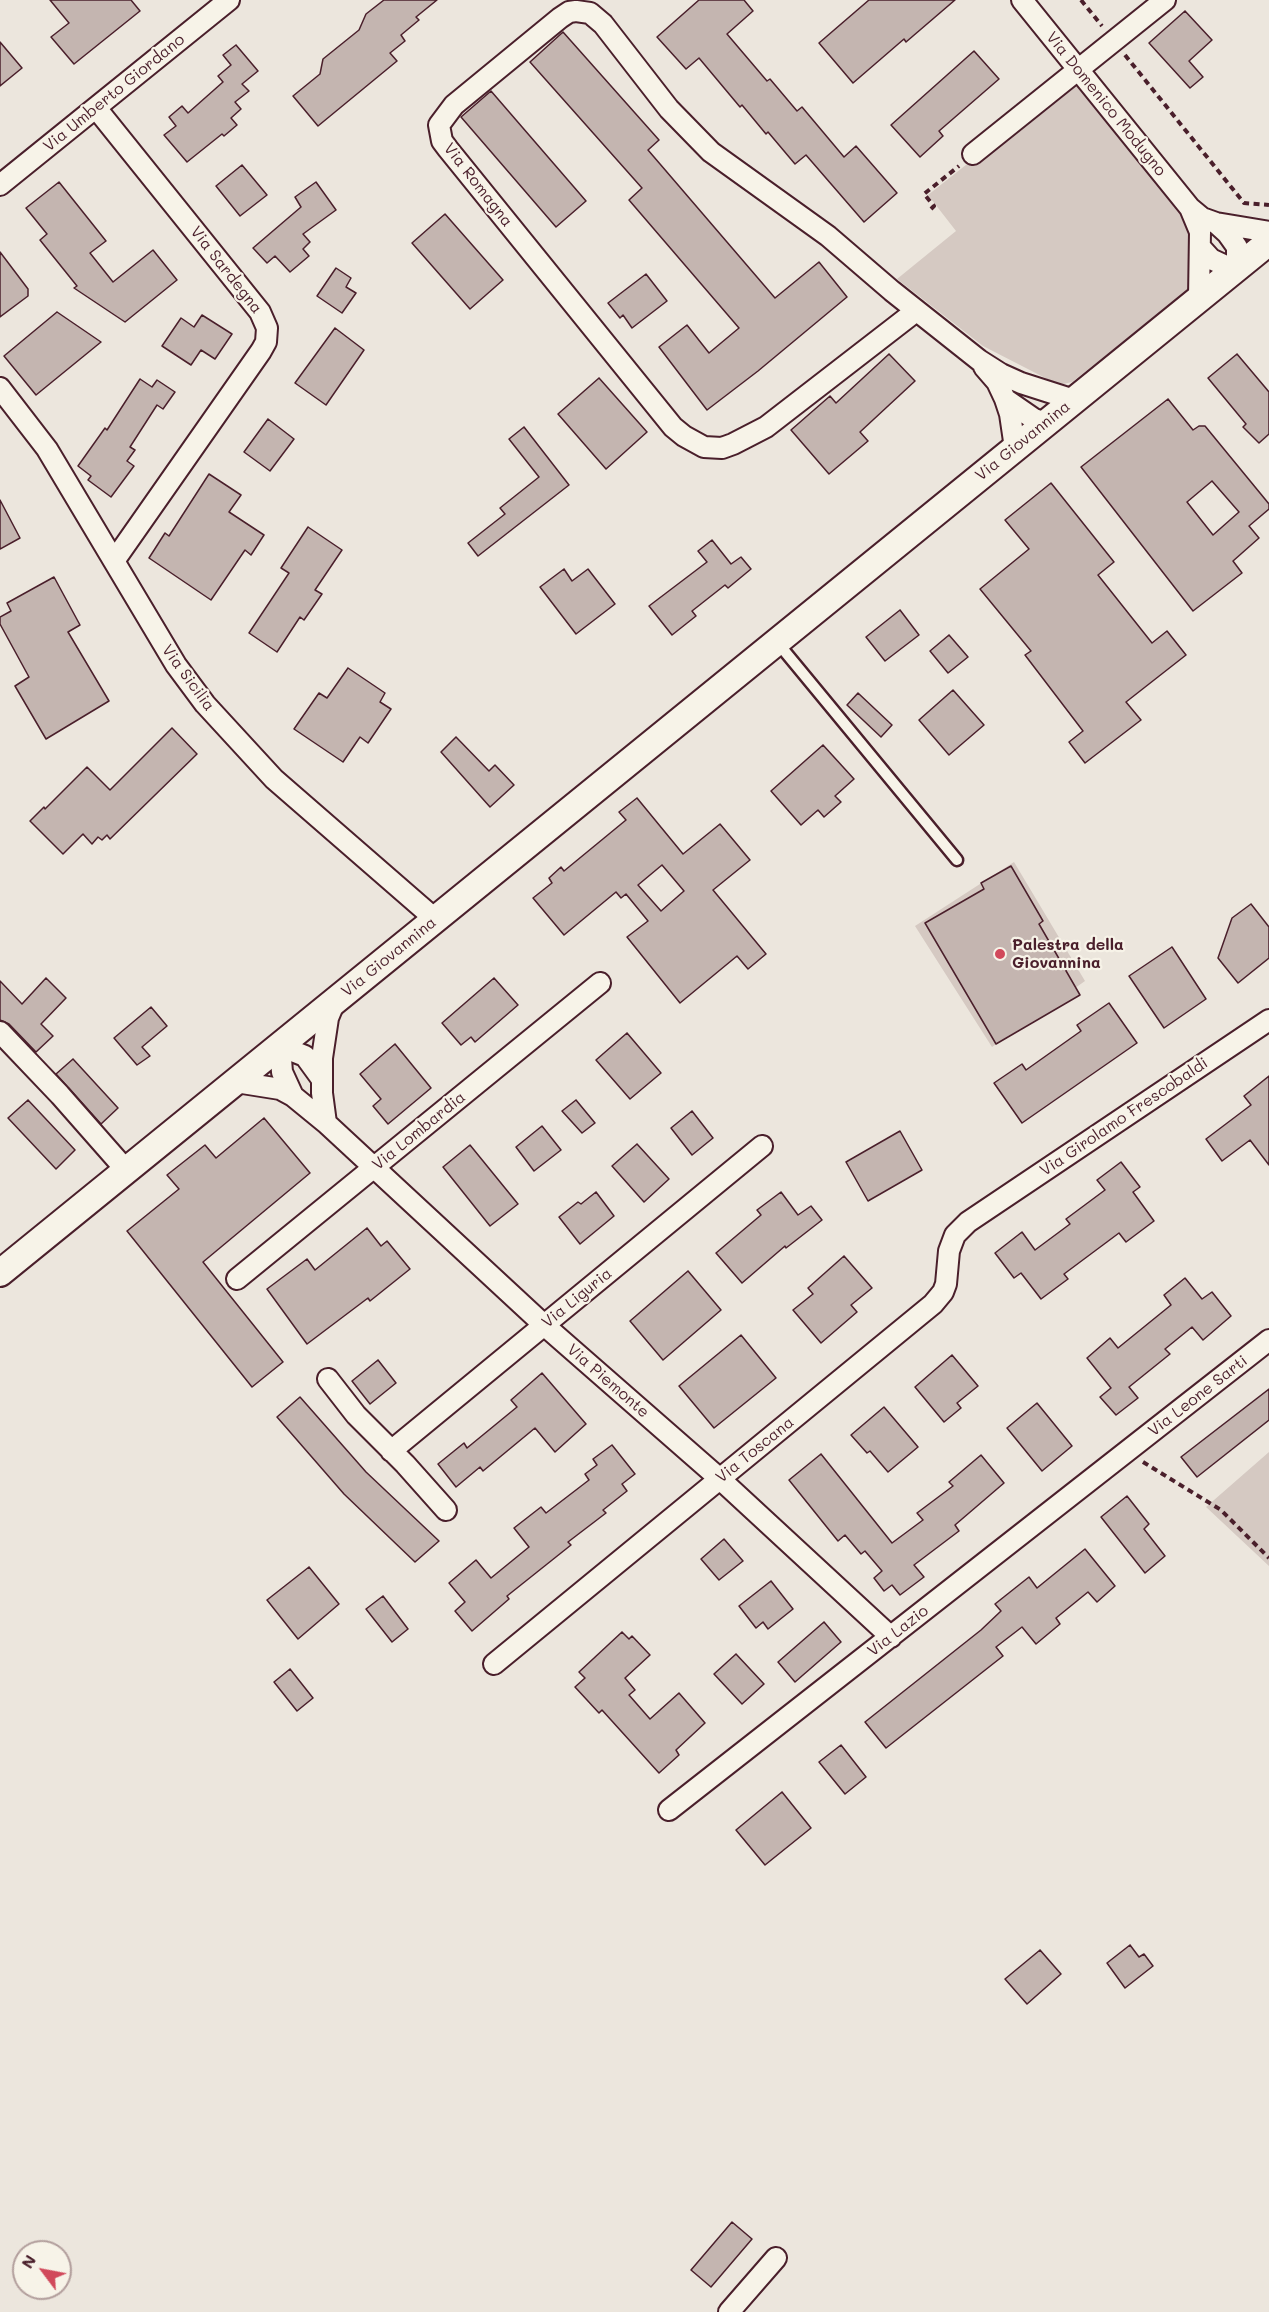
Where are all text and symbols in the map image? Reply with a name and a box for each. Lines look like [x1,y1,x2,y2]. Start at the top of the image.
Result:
street label: Via Domenico Modugno [1042,28,1170,180]
street label: Via Umberto Giordano [39,30,189,156]
street label: Via Romagna [439,139,517,231]
street label: Via Sardegna [186,223,266,317]
street label: Via Giovannina [972,397,1074,485]
street label: Via Sicilia [157,641,219,715]
street label: Via Giovannina [338,913,440,1001]
place label: Palestra della Giovannina [1012,935,1124,973]
marker: Palestra della Giovannina [993,947,1007,961]
street label: Via Girolamo Frescobaldi [1036,1053,1212,1181]
street label: Via Lombardia [369,1088,469,1174]
street label: Via Liguria [538,1264,616,1332]
street label: Via Piemonte [563,1340,653,1422]
street label: Via Leone Sarti [1144,1351,1252,1441]
street label: Via Toscana [712,1413,798,1487]
street label: Via Lazio [864,1601,932,1661]
north arrow [12,2240,72,2300]
text: N [16,2251,40,2272]

